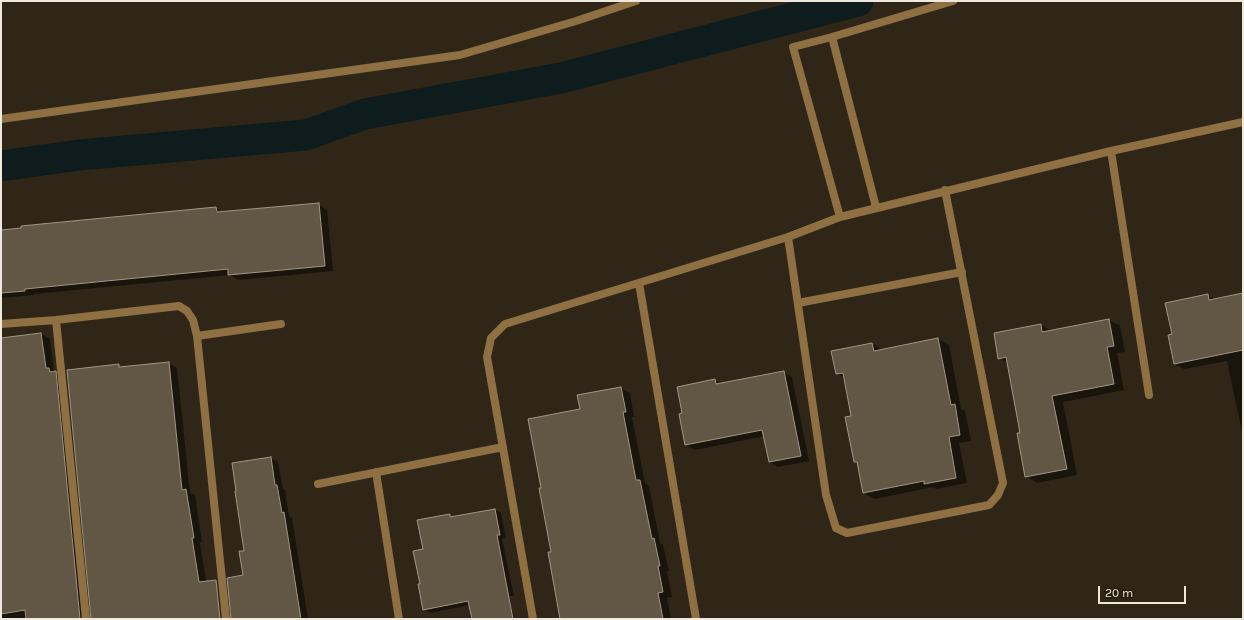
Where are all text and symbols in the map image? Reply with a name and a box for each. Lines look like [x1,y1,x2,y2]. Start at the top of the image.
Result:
scale bar [1100,578,1188,604]
text: 20 m [1105,586,1133,600]

